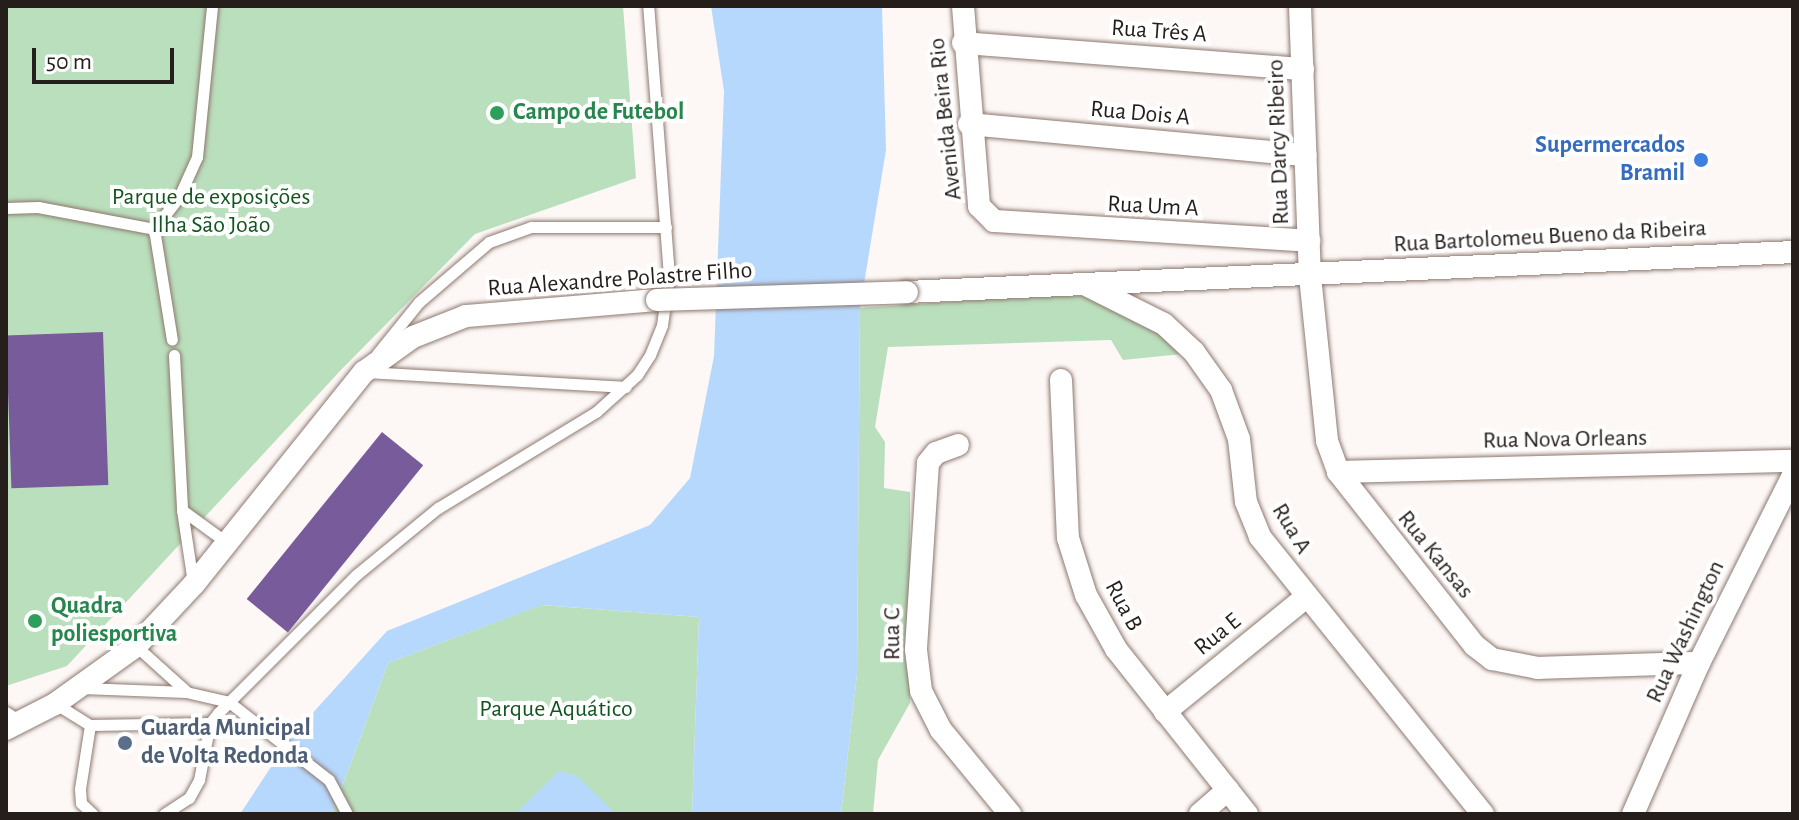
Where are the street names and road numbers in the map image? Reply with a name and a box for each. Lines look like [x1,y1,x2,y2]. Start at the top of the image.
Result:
street label: Rua Três A [1110,14,1208,50]
street label: Avenida Beira Rio [923,36,969,202]
street label: Rua Darcy Ribeiro [1262,59,1296,225]
street label: Rua Dois A [1089,95,1191,133]
street label: Rua Um A [1106,190,1200,224]
street label: Rua Bartolomeu Bueno da Ribeira [1393,214,1707,260]
street label: Rua Alexandre Polastre Filho [487,256,753,304]
street label: Rua Nova Orleans [1483,424,1647,456]
street label: Rua A [1265,498,1317,560]
street label: Rua Kansas [1391,505,1479,605]
street label: Rua Washington [1640,556,1732,708]
street label: Rua B [1098,576,1148,636]
street label: Rua C [879,608,907,660]
street label: Rua E [1189,608,1247,662]

